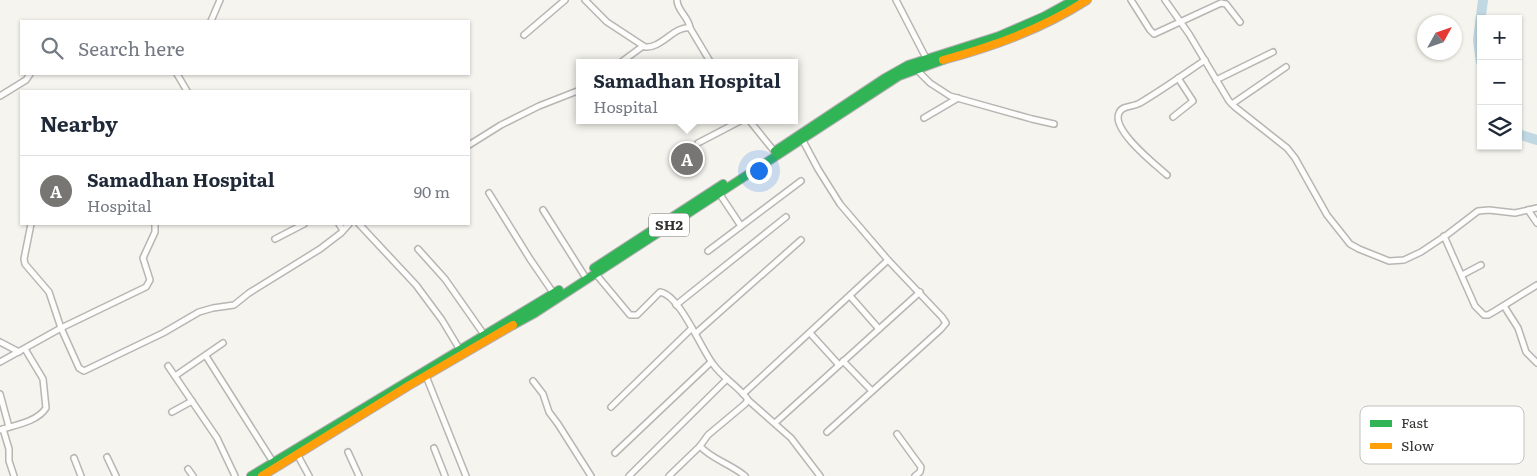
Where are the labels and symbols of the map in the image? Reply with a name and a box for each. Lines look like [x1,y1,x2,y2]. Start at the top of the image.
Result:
north arrow [1417,15,1462,60]
pin: A [671,140,703,178]
your location [746,158,772,184]
road number: SH2 [649,214,689,236]
legend [1360,406,1524,464]
text: Fast [1401,412,1429,432]
text: Slow [1401,435,1434,455]

